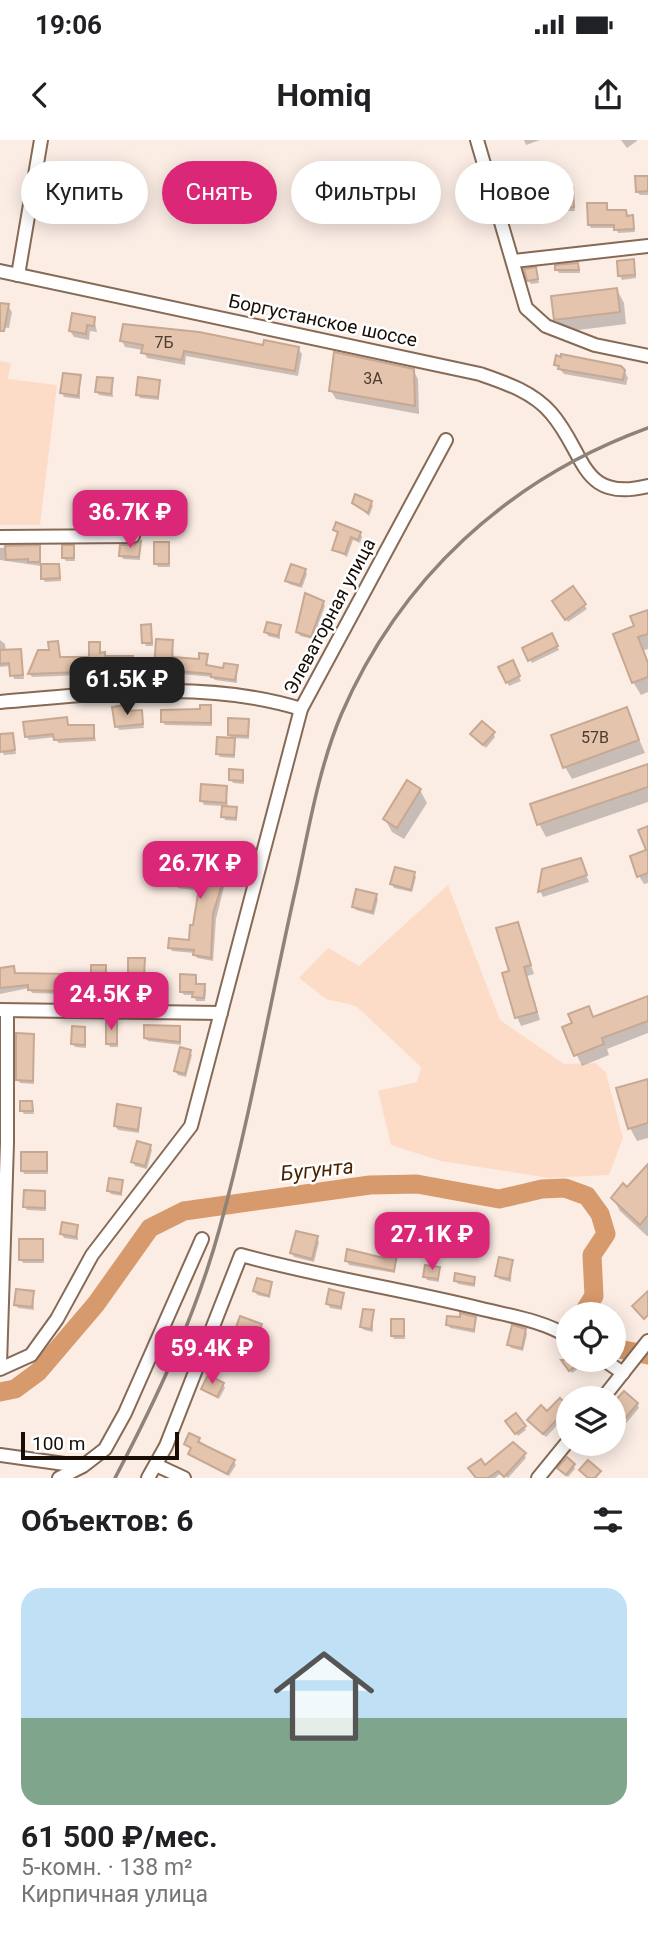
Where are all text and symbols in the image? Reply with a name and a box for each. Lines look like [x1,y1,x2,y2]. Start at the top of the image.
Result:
text: 19:06 [35,10,102,40]
icon: back [21,76,59,114]
text: Homiq [277,76,371,114]
icon: share [589,76,627,114]
chip: Купить [21,161,148,224]
chip: Снять [162,161,277,224]
chip: Фильтры [291,161,441,224]
chip: Новое [455,161,574,224]
street label: Боргустанское шоссе [226,289,419,352]
house number: 7Б [154,333,174,352]
house number: 3А [363,369,383,388]
pin: 36.7K ₽ [65,490,195,550]
text: 36.7K ₽ [89,499,171,526]
street label: Элеваторная улица [279,534,380,698]
pin: 61.5K ₽ [62,658,192,717]
text: 61.5K ₽ [86,666,168,693]
house number: 57В [581,728,609,747]
pin: 26.7K ₽ [135,842,265,901]
text: 26.7K ₽ [159,850,241,877]
pin: 24.5K ₽ [46,972,176,1032]
text: 24.5K ₽ [70,981,152,1008]
water label: Бугунта [279,1154,355,1186]
pin: 27.1K ₽ [367,1212,497,1272]
text: 27.1K ₽ [391,1221,473,1248]
map controls [556,1302,626,1456]
button: locate [556,1302,626,1372]
pin: 59.4K ₽ [147,1326,277,1386]
text: 59.4K ₽ [171,1335,253,1362]
button: layers [556,1386,626,1456]
scale bar [21,1429,178,1461]
text: 100 m [32,1432,85,1455]
icon: filters [589,1501,627,1539]
text: Объектов: 6 [21,1503,193,1538]
icon: home [261,1633,387,1759]
text: 61 500 ₽/мес. [21,1819,218,1854]
text: 5-комн. · 138 m² [21,1854,193,1881]
text: Кирпичная улица [21,1881,208,1908]

